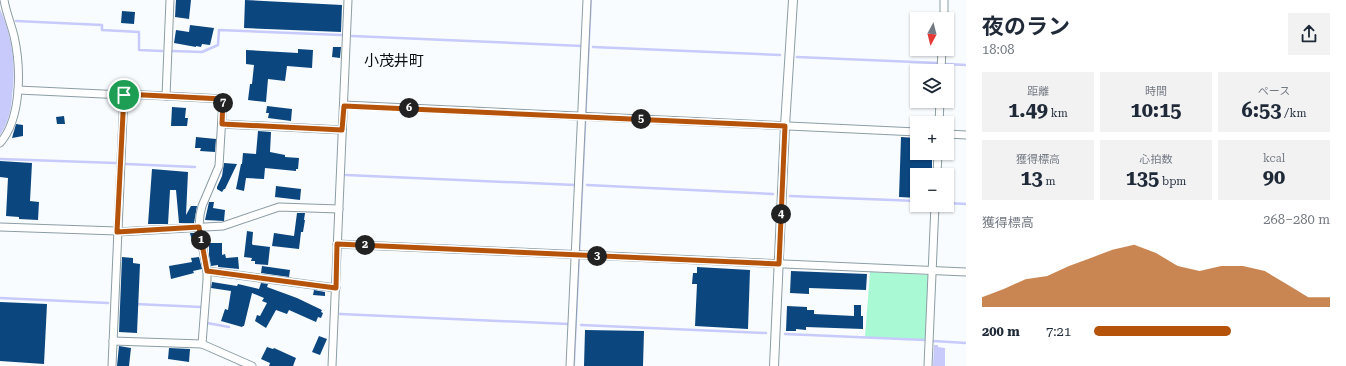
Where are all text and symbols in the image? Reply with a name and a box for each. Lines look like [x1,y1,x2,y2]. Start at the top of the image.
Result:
north arrow [910,12,954,56]
map controls [910,12,954,212]
button: share [1288,13,1330,55]
text: 夜のラン [982,14,1070,39]
text: 18:08 [982,42,1014,57]
district label: 小茂井町 [364,52,424,70]
button: layers [910,64,954,108]
pin [107,78,141,112]
icon: arrive [113,84,135,106]
text: 距離 [1027,85,1049,98]
text: 時間 [1145,85,1167,98]
text: ペース [1258,85,1290,98]
pin: 7 [213,93,233,113]
text: 7 [220,96,226,109]
pin: 6 [399,98,419,118]
text: 1.49 [1008,98,1048,122]
text: 10:15 [1130,98,1182,122]
text: 6:53 [1242,98,1281,122]
text: 6 [406,101,412,114]
text: km [1048,107,1068,120]
text: /km [1281,107,1306,120]
pin: 5 [631,109,651,129]
text: 5 [638,112,644,125]
button: + [910,116,954,160]
text: kcal [1263,152,1285,165]
text: 獲得標高 [1016,153,1060,166]
text: 心拍数 [1140,153,1173,166]
text: 90 [1263,165,1285,189]
text: 13 [1020,166,1043,190]
text: 135 [1126,166,1159,190]
button: − [910,168,954,212]
text: m [1043,175,1056,188]
text: bpm [1159,175,1186,188]
pin: 4 [771,204,791,224]
text: 4 [778,207,784,220]
text: 268–280 m [1263,212,1330,227]
text: 獲得標高 [982,215,1034,230]
pin: 1 [191,230,211,250]
text: 1 [198,233,204,246]
pin: 2 [355,235,375,255]
text: 2 [362,238,368,251]
pin: 3 [587,246,607,266]
text: 3 [594,249,600,262]
text: 200 m [982,324,1020,339]
text: 7:21 [1046,324,1071,339]

